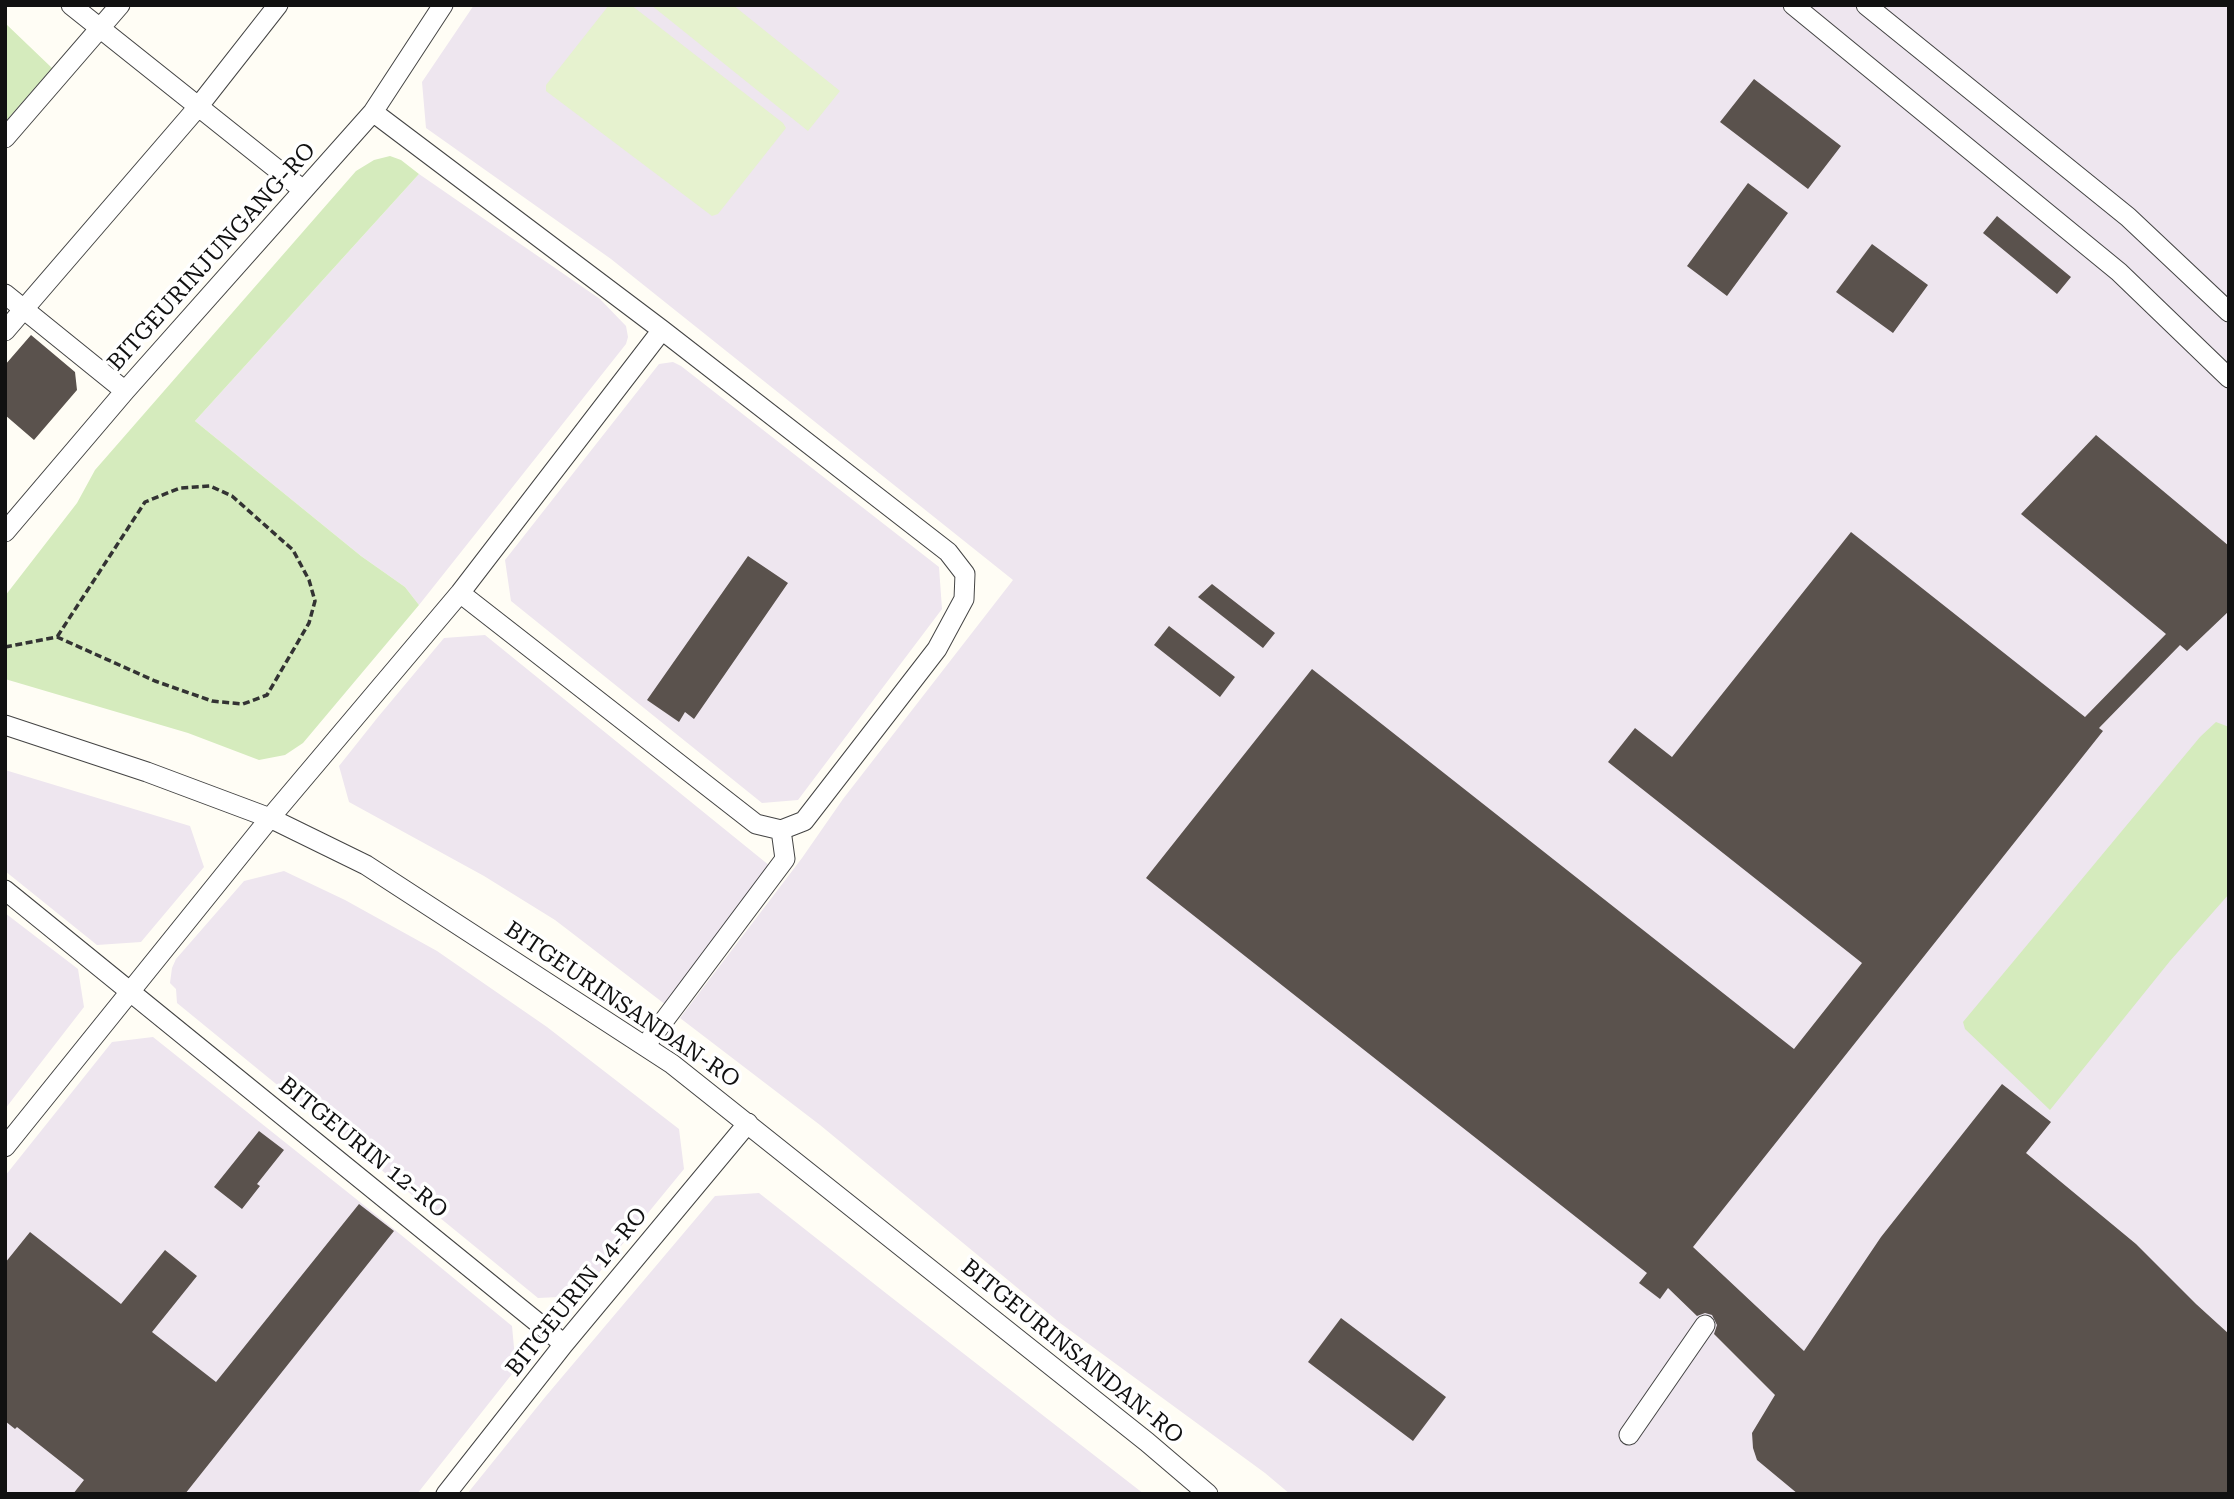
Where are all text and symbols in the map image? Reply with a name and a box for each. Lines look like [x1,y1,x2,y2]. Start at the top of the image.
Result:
street label: BITGEURINJUNGANG-RO [102,137,322,377]
street label: BITGEURINSANDAN-RO [499,916,745,1094]
street label: BITGEURIN 12-RO [273,1072,453,1224]
street label: BITGEURIN 14-RO [501,1202,653,1382]
street label: BITGEURINSANDAN-RO [955,1254,1189,1450]

